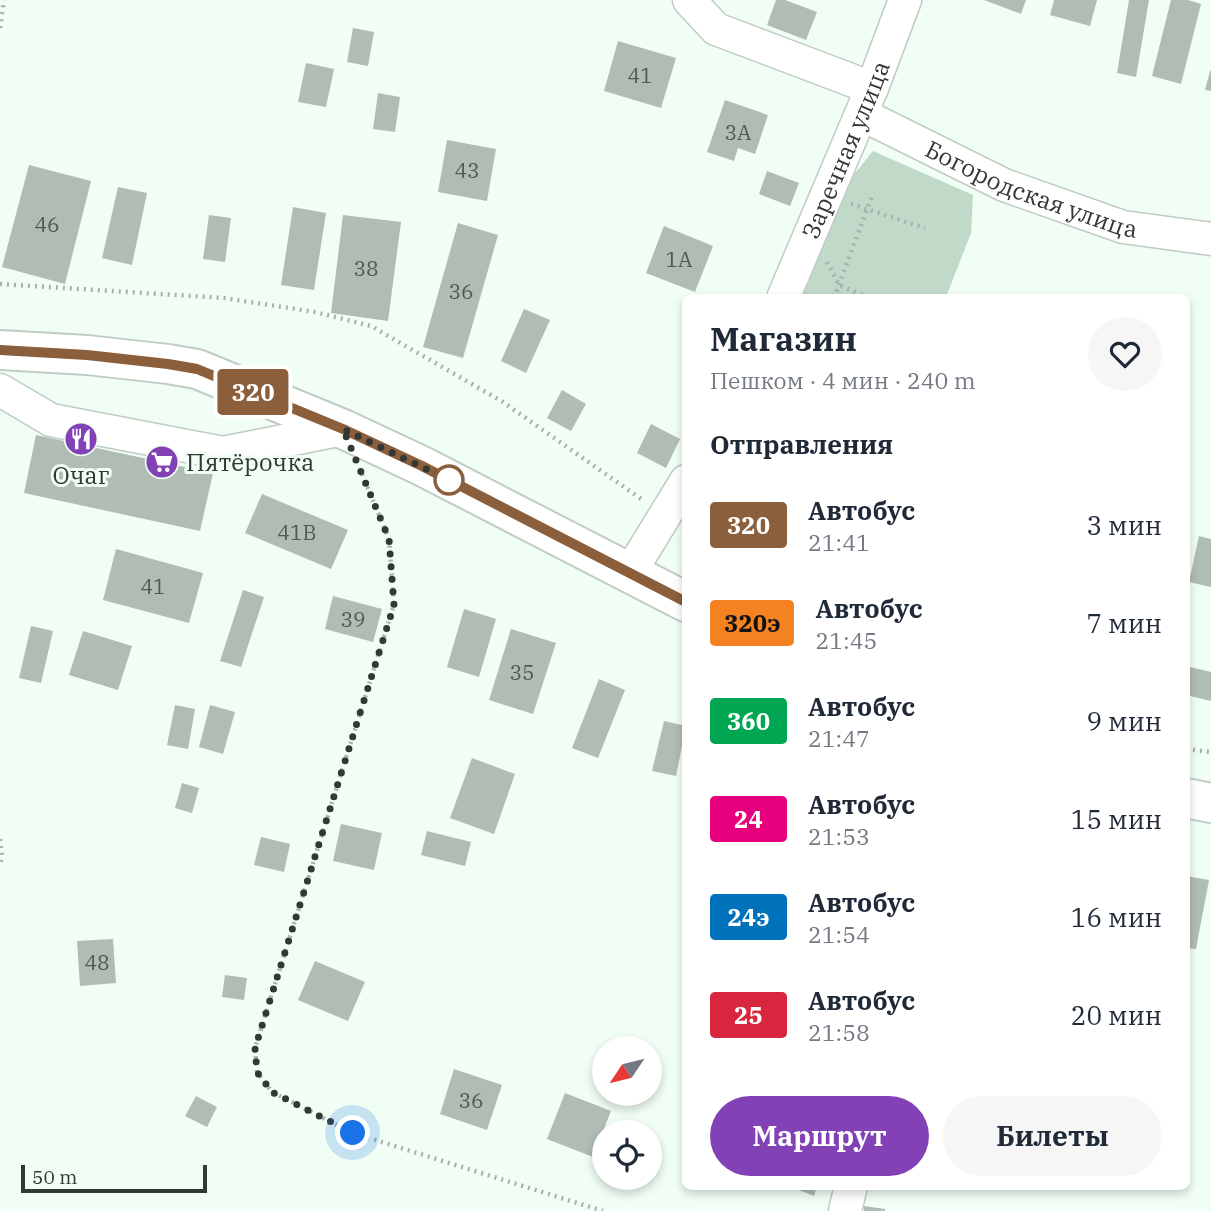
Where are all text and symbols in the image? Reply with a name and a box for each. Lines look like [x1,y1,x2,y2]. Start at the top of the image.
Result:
street label: Заречная улица [794,56,897,243]
house number: 41 [627,61,653,89]
house number: 3А [724,118,752,146]
street label: Богородская улица [920,133,1139,245]
house number: 43 [454,156,480,184]
house number: 46 [34,210,60,238]
house number: 1А [665,245,693,273]
house number: 38 [353,254,379,282]
house number: 36 [448,277,474,305]
text: Магазин [710,317,857,360]
button: heart [1088,317,1162,391]
text: Пешком · 4 мин · 240 m [710,365,976,395]
line badge: 320 [213,369,293,415]
text: 320 [231,376,275,408]
restaurant icon: Очаг [62,420,100,458]
text: Отправления [710,427,893,461]
supermarket icon: Пятёрочка [143,443,181,481]
place label: Пятёрочка [186,446,314,478]
place label: Очаг [53,459,109,491]
unlabelled marker [434,465,464,495]
text: Автобус [808,493,915,527]
text: 3 мин [1086,508,1162,542]
text: 320 [727,509,770,541]
house number: 41В [277,518,317,546]
text: 21:41 [808,527,870,557]
house number: 41 [140,572,166,600]
text: Автобус [815,591,923,625]
house number: 39 [340,605,366,633]
text: 7 мин [1086,606,1162,640]
text: 320э [724,607,780,639]
text: 21:45 [815,625,877,655]
house number: 35 [509,658,535,686]
text: Автобус [808,689,915,723]
text: 9 мин [1086,704,1162,738]
text: 360 [727,705,770,737]
text: 21:47 [808,723,870,753]
text: Автобус [808,787,915,821]
text: 15 мин [1071,802,1162,836]
text: 24 [734,803,763,835]
text: 21:53 [808,821,870,851]
text: Автобус [808,885,915,919]
text: 16 мин [1071,900,1162,934]
text: 24э [727,901,770,933]
text: 21:54 [808,919,870,949]
house number: 48 [84,948,110,976]
text: Автобус [808,983,915,1017]
text: 20 мин [1071,998,1162,1032]
text: 25 [734,999,763,1031]
text: 21:58 [808,1017,870,1047]
north arrow [592,1036,662,1106]
map controls [592,1036,662,1190]
house number: 36 [458,1086,484,1114]
button: Маршрут [710,1096,929,1176]
button: Билеты [943,1096,1162,1176]
your location [335,1115,370,1150]
button: locate [592,1120,662,1190]
scale bar [21,1162,206,1194]
text: 50 m [32,1165,77,1189]

